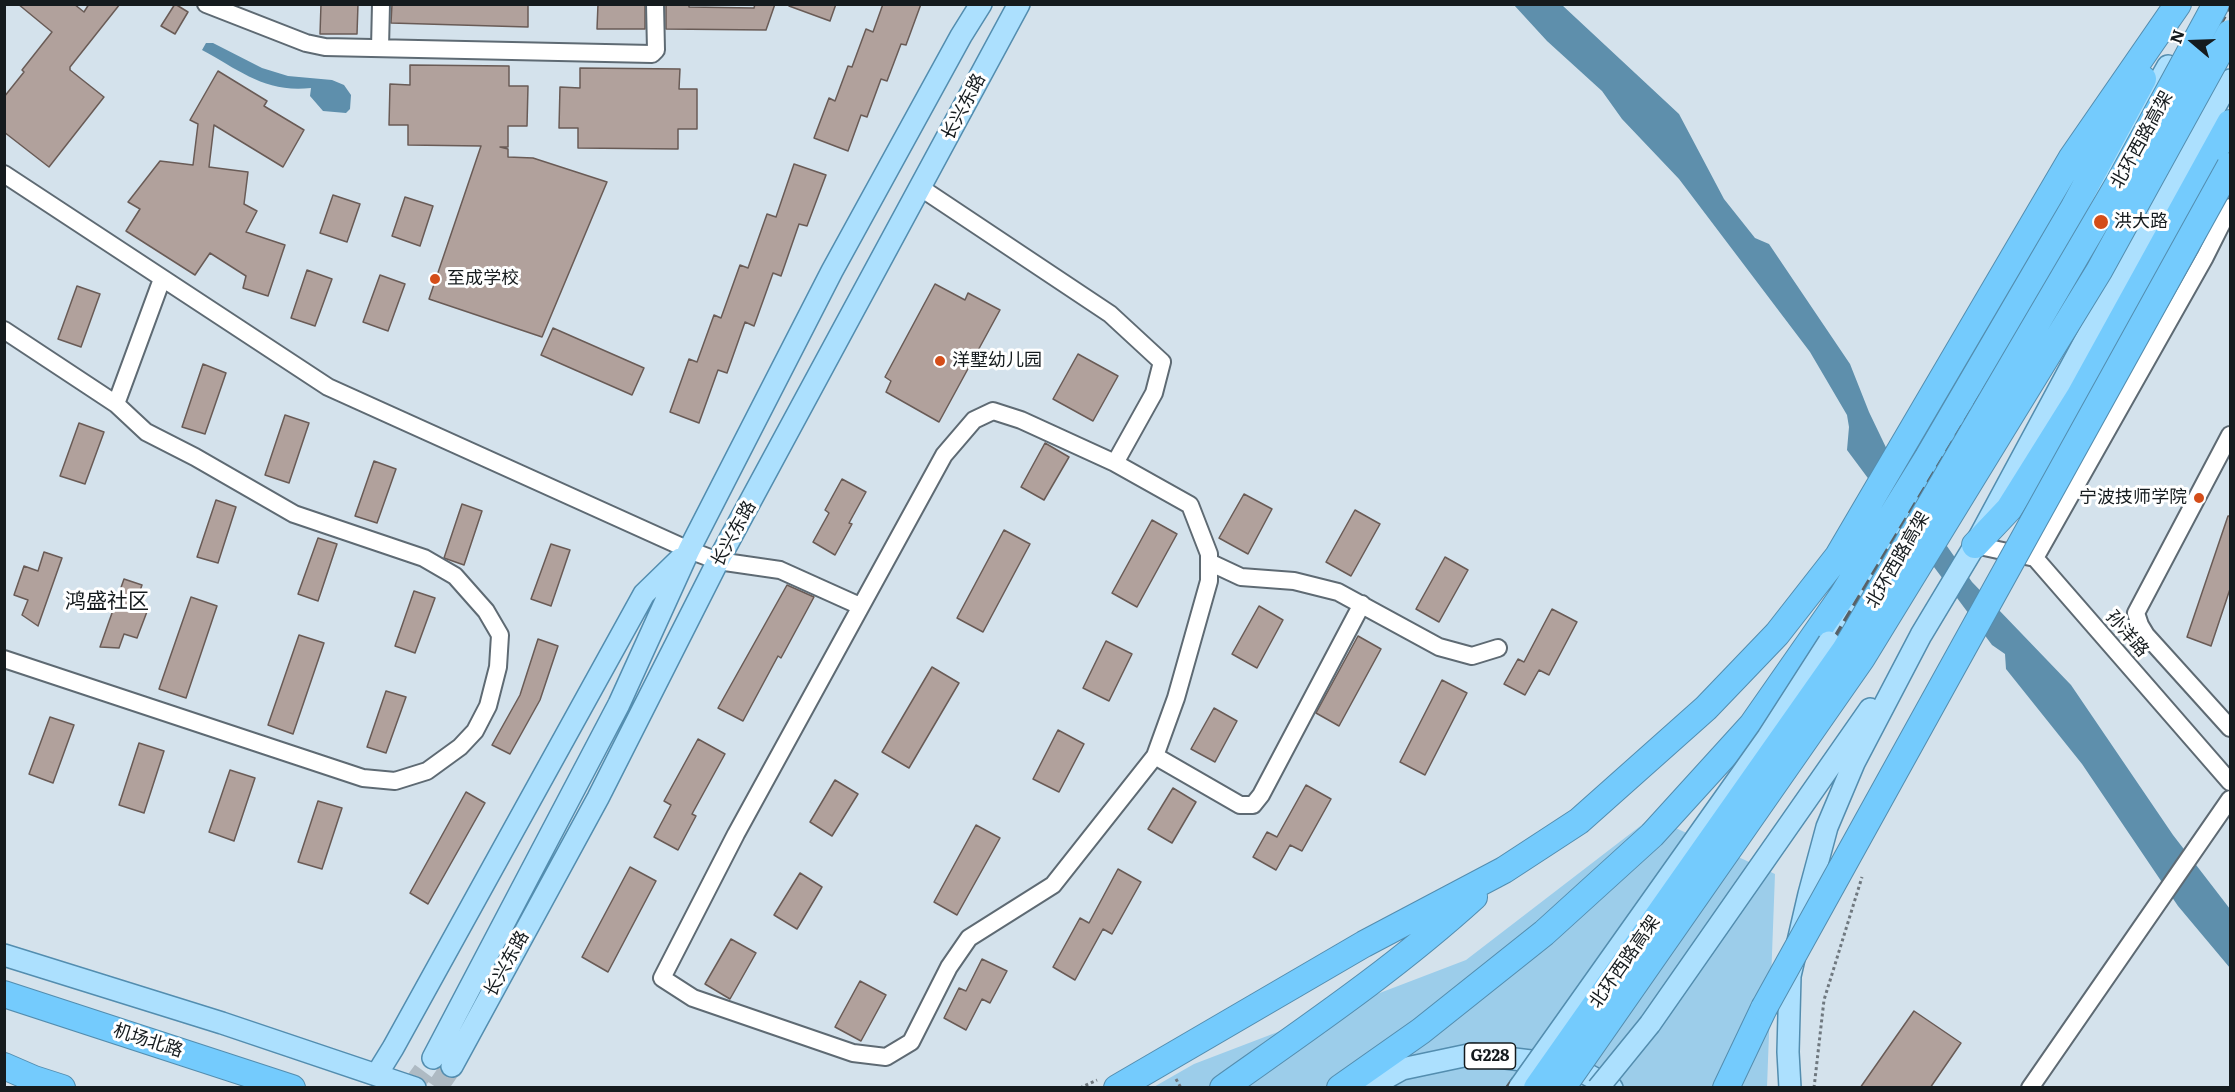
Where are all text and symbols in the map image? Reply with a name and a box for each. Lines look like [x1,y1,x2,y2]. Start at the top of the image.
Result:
north arrow [2163,12,2223,72]
text: N [2162,26,2190,46]
street label: 长兴东路 [938,70,990,144]
street label: 北环西路高架 [2106,88,2178,192]
place label: 洪大路 [2114,211,2168,233]
marker: 洪大路 [2092,213,2110,231]
place label: 至成学校 [447,268,519,290]
marker: 至成学校 [428,272,442,286]
place label: 洋墅幼儿园 [952,350,1042,372]
marker: 洋墅幼儿园 [933,354,947,368]
place label: 宁波技师学院 [2079,487,2187,509]
marker: 宁波技师学院 [2192,491,2206,505]
street label: 长兴东路 [707,497,761,571]
street label: 北环西路高架 [1862,508,1934,612]
district label: 鸿盛社区 [65,589,149,615]
street label: 孙洋路 [2101,607,2153,661]
street label: 北环西路高架 [1585,912,1665,1012]
street label: 长兴东路 [480,927,534,1001]
street label: 机场北路 [110,1020,186,1062]
road number: G228 [1464,1043,1516,1069]

